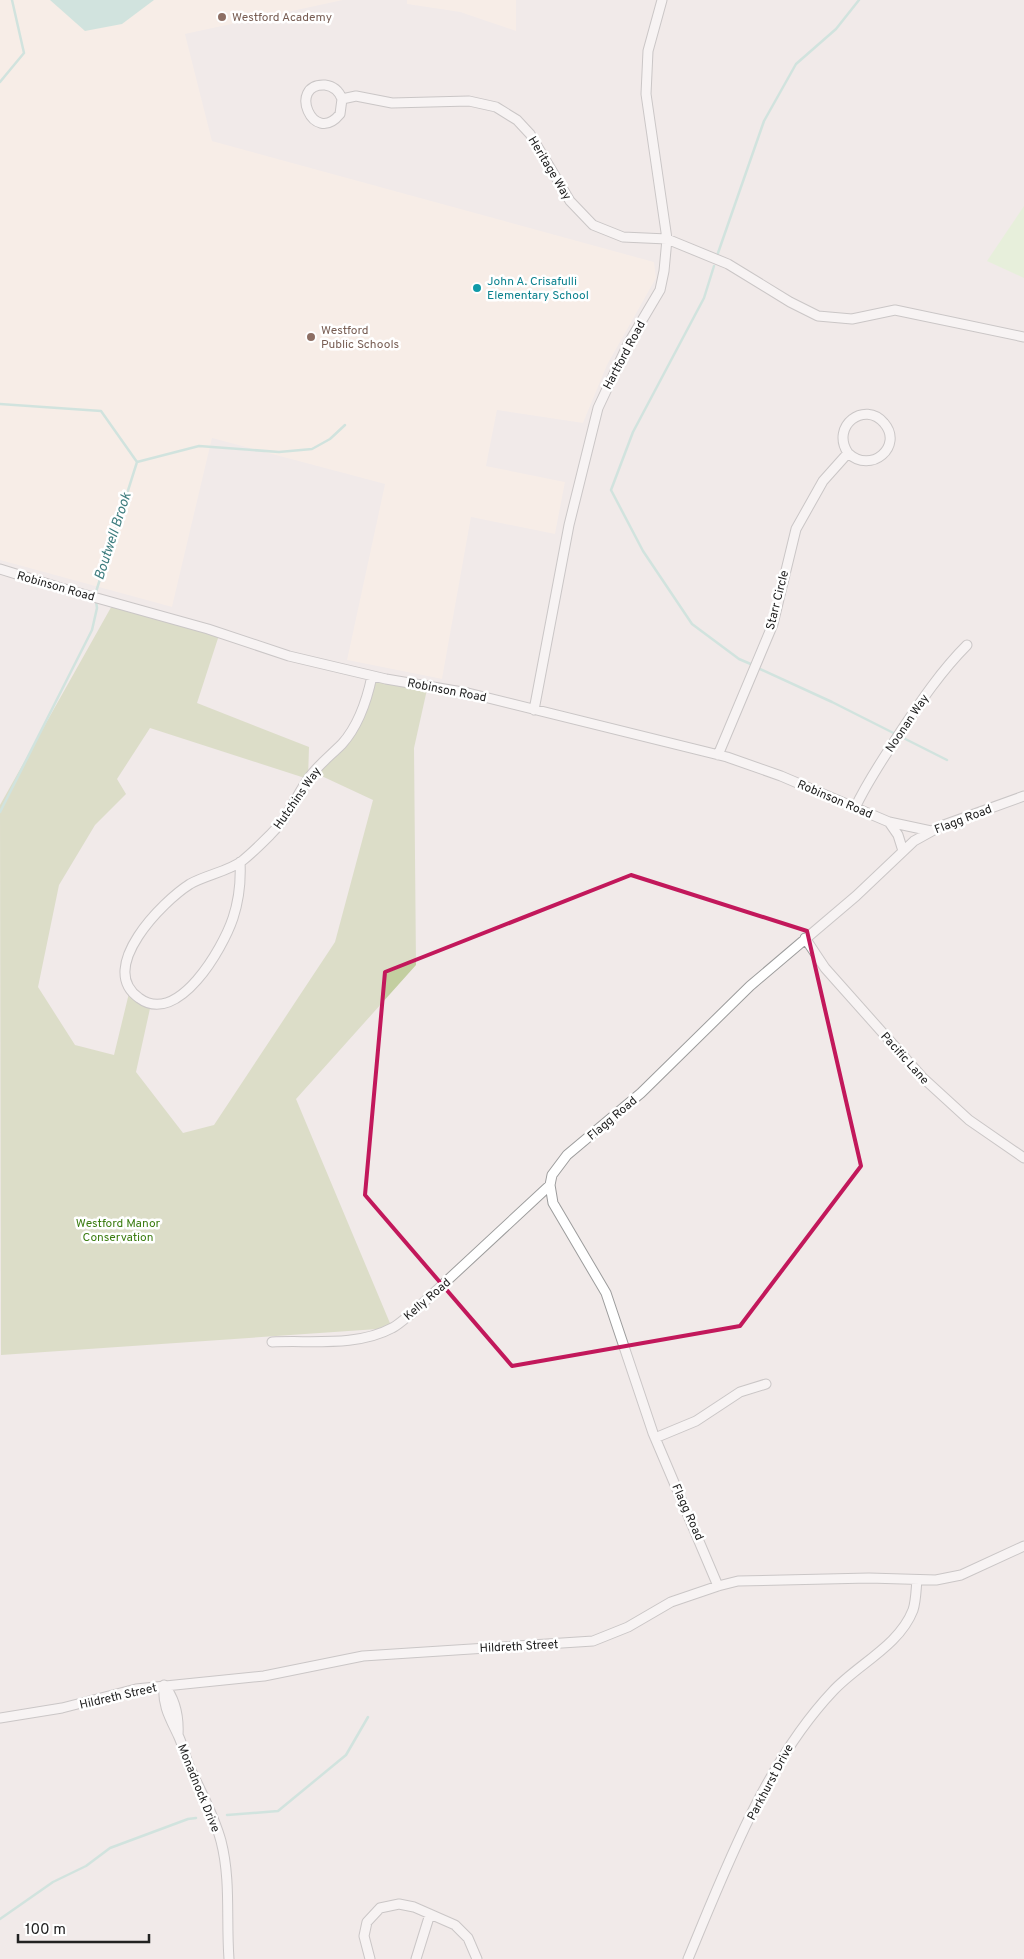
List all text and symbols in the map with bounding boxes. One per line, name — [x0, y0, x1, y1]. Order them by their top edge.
place label: Westford Academy — [232, 10, 332, 26]
marker: Westford Academy — [216, 11, 228, 23]
street label: Heritage Way — [524, 134, 574, 203]
place label: John A. Crisafulli Elementary School — [487, 274, 589, 304]
marker: John A. Crisafulli Elementary School — [471, 282, 483, 294]
street label: Hartford Road — [600, 318, 650, 393]
place label: Westford Public Schools — [321, 323, 399, 353]
marker: Westford Public Schools — [305, 331, 317, 343]
water label: Boutwell Brook — [91, 490, 136, 582]
street label: Robinson Road — [15, 568, 97, 606]
street label: Starr Circle — [763, 569, 793, 632]
street label: Robinson Road — [406, 675, 488, 707]
street label: Noonan Way — [882, 691, 933, 756]
street label: Hutchins Way — [270, 764, 325, 833]
street label: Robinson Road — [794, 777, 875, 823]
street label: Flagg Road — [932, 802, 994, 838]
street label: Pacific Lane — [876, 1029, 932, 1088]
street label: Flagg Road — [584, 1093, 641, 1144]
park label: Westford Manor Conservation — [76, 1216, 161, 1246]
street label: Kelly Road — [401, 1275, 455, 1325]
street label: Flagg Road — [667, 1482, 707, 1543]
street label: Hildreth Street — [479, 1637, 559, 1657]
street label: Hildreth Street — [78, 1680, 158, 1714]
street label: Monadnock Drive — [173, 1742, 223, 1835]
street label: Parkhurst Drive — [744, 1742, 798, 1823]
scale bar — [18, 1912, 149, 1944]
text: 100 m — [25, 1921, 66, 1940]

